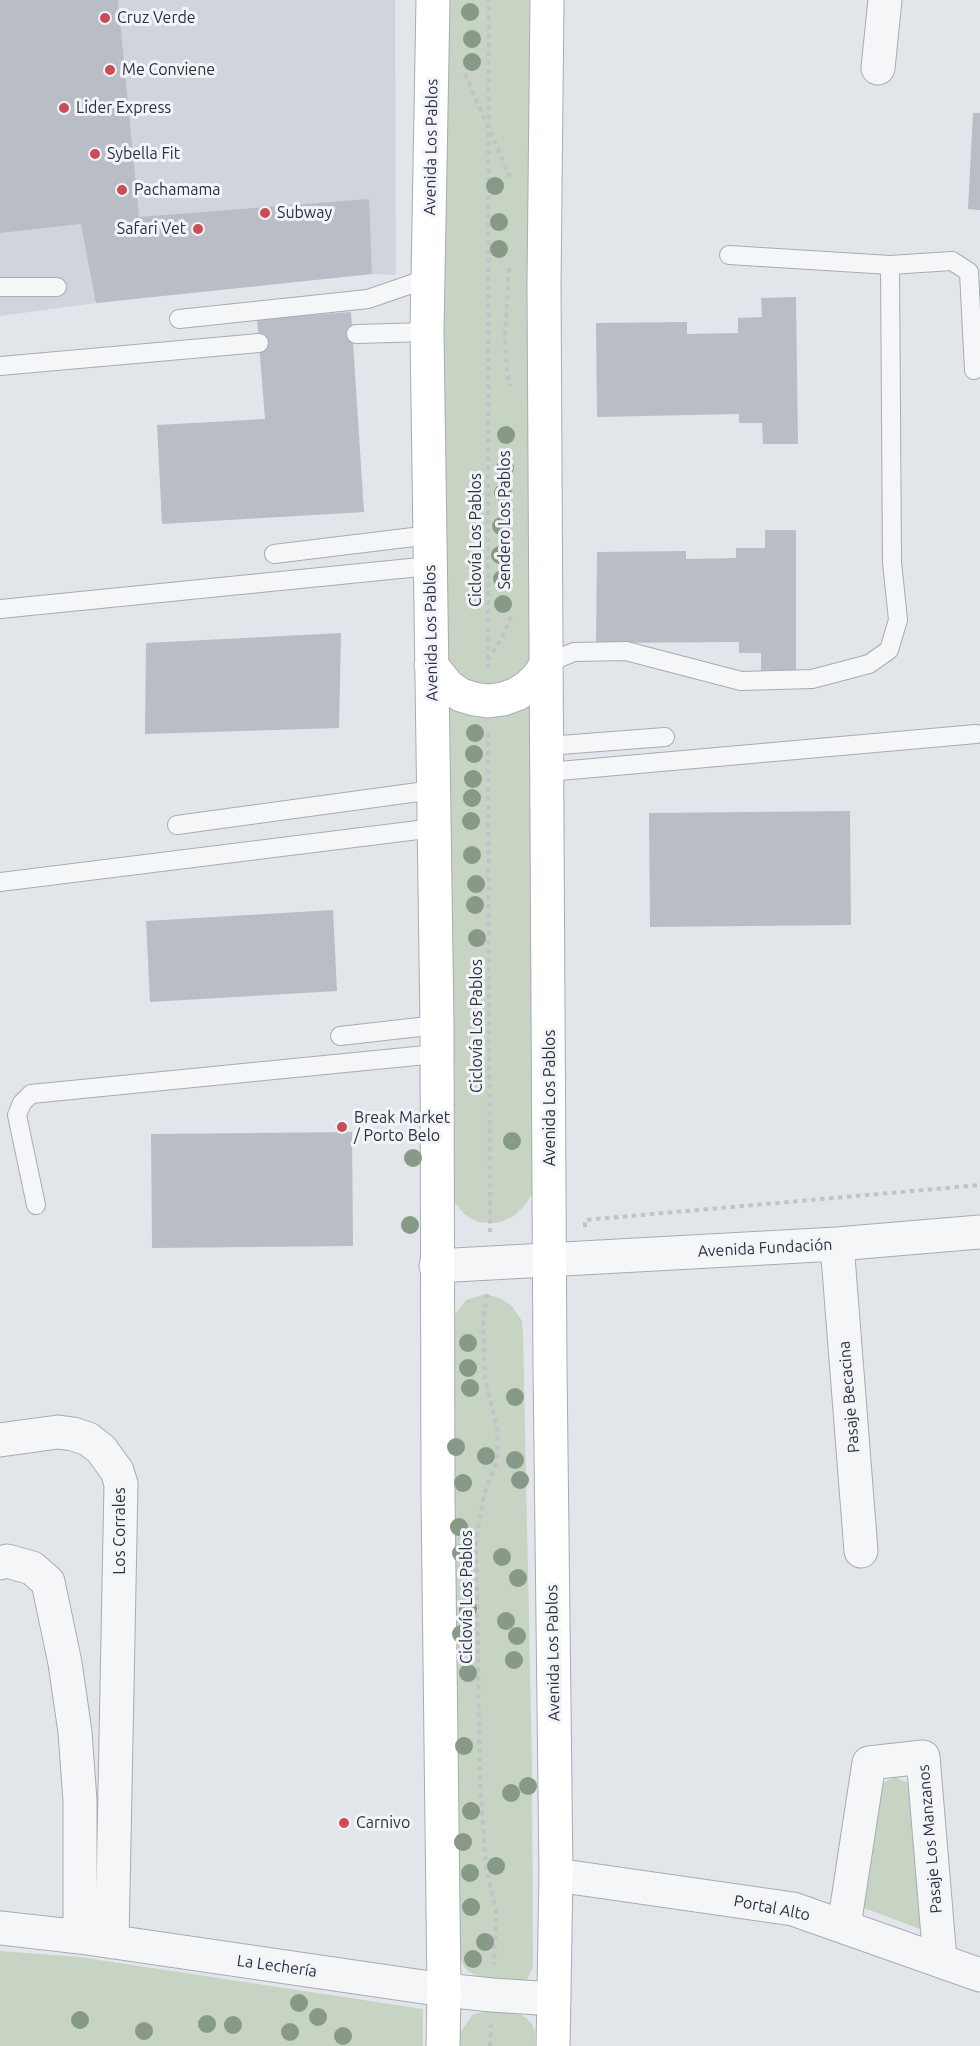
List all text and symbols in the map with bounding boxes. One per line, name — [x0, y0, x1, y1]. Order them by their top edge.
place label: Cruz Verde — [117, 8, 196, 28]
marker: Cruz Verde — [98, 11, 112, 25]
place label: Me Conviene — [122, 60, 215, 80]
marker: Me Conviene — [103, 63, 117, 77]
street label: Avenida Los Pablos — [420, 78, 442, 216]
place label: Lider Express — [76, 98, 171, 118]
marker: Lider Express — [57, 101, 71, 115]
place label: Sybella Fit — [107, 144, 180, 164]
marker: Sybella Fit — [88, 147, 102, 161]
place label: Pachamama — [134, 180, 221, 200]
marker: Pachamama — [115, 183, 129, 197]
place label: Subway — [277, 203, 332, 223]
marker: Subway — [258, 206, 272, 220]
place label: Safari Vet — [117, 219, 186, 239]
marker: Safari Vet — [191, 222, 205, 236]
street label: Sendero Los Pablos — [495, 450, 515, 590]
street label: Ciclovía Los Pablos — [466, 473, 486, 607]
street label: Avenida Los Pablos — [420, 564, 442, 702]
street label: Ciclovía Los Pablos — [467, 959, 487, 1093]
street label: Avenida Los Pablos — [540, 1030, 560, 1166]
place label: Break Market / Porto Belo — [354, 1108, 450, 1146]
marker: Break Market / Porto Belo — [335, 1120, 349, 1134]
street label: Avenida Fundación — [697, 1235, 833, 1261]
street label: Pasaje Becacina — [835, 1340, 863, 1454]
street label: Los Corrales — [110, 1487, 130, 1575]
street label: Ciclovía Los Pablos — [457, 1530, 477, 1664]
street label: Avenida Los Pablos — [542, 1584, 564, 1722]
street label: Pasaje Los Manzanos — [914, 1764, 946, 1914]
place label: Carnivo — [356, 1813, 410, 1833]
marker: Carnivo — [337, 1816, 351, 1830]
street label: Portal Alto — [732, 1891, 812, 1925]
street label: La Lechería — [236, 1951, 318, 1981]

